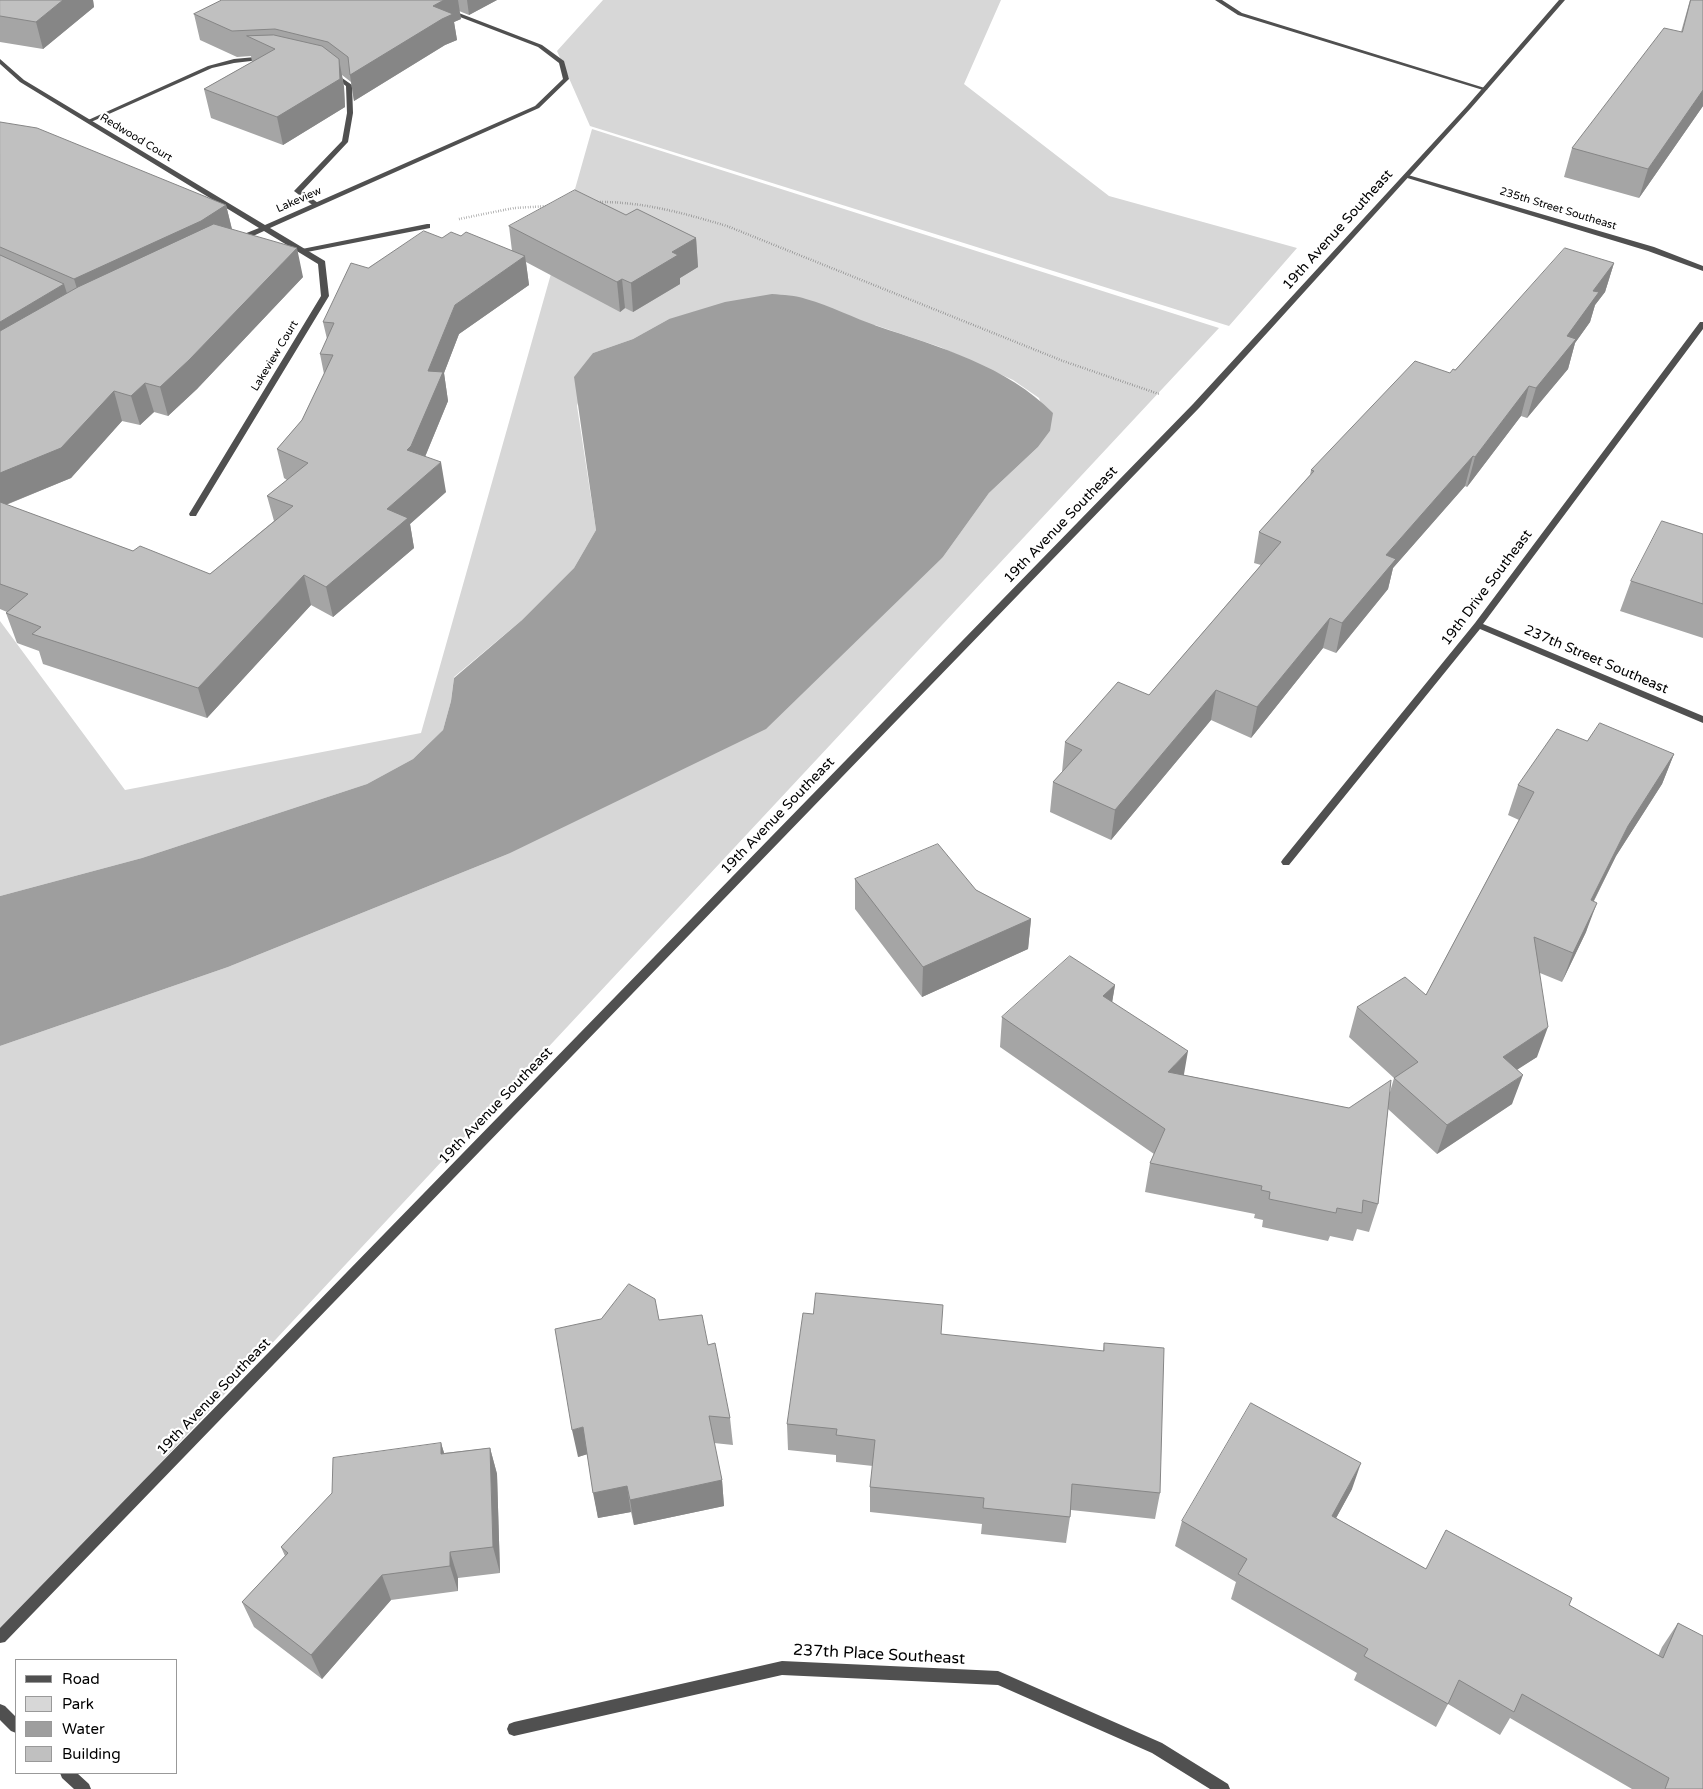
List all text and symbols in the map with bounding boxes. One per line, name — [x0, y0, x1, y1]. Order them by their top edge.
street label: Redwood Court — [97, 111, 175, 165]
street label: 19th Avenue Southeast — [1280, 166, 1396, 294]
street label: Lakeview — [274, 184, 324, 216]
street label: 235th Street Southeast — [1498, 185, 1618, 233]
street label: Lakeview Court — [249, 318, 301, 394]
street label: 19th Avenue Southeast — [1001, 463, 1121, 587]
street label: 19th Drive Southeast — [1438, 527, 1536, 649]
street label: 237th Street Southeast — [1521, 622, 1671, 698]
street label: 19th Avenue Southeast — [718, 754, 838, 878]
street label: 19th Avenue Southeast — [436, 1044, 556, 1168]
street label: 19th Avenue Southeast — [154, 1335, 274, 1459]
street label: 237th Place Southeast — [792, 1641, 966, 1669]
legend — [15, 1659, 178, 1774]
text: Road — [62, 1670, 100, 1688]
text: Park — [62, 1695, 94, 1713]
text: Water — [62, 1720, 105, 1738]
text: Building — [62, 1745, 121, 1763]

